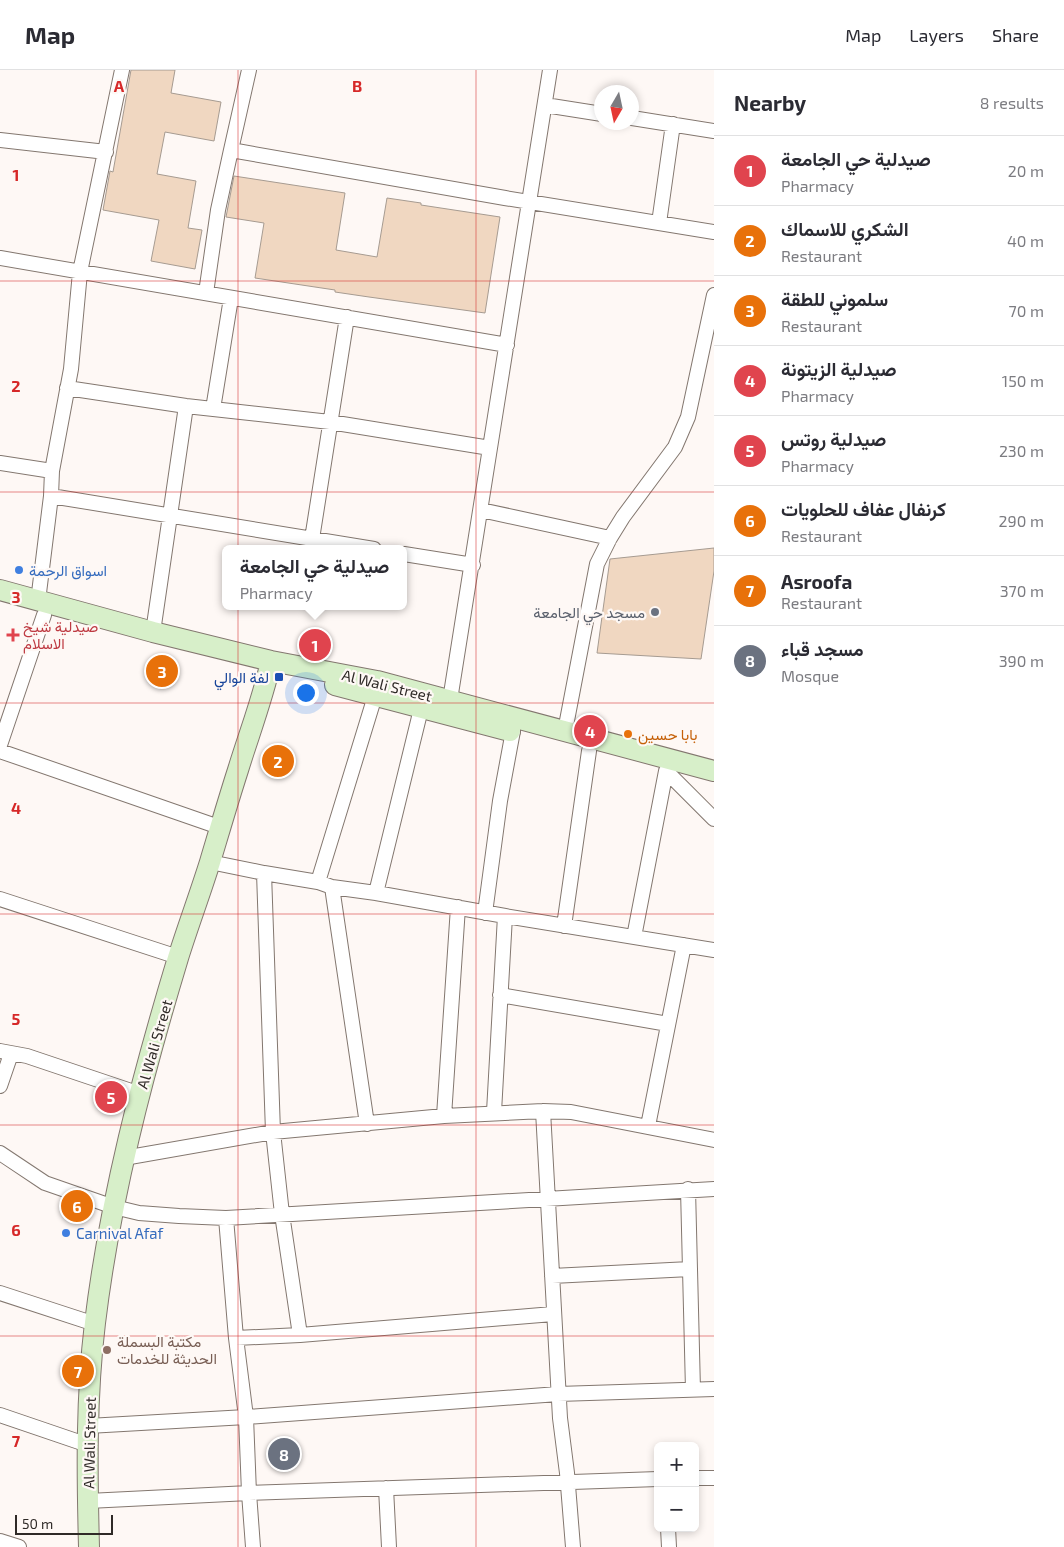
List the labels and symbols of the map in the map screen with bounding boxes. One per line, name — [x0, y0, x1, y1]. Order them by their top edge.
text: A — [114, 76, 125, 95]
text: B — [352, 76, 362, 95]
north arrow — [594, 85, 639, 130]
text: 1 — [13, 165, 19, 184]
text: 2 — [11, 376, 21, 395]
place label: اسواق الرحمة — [29, 561, 107, 580]
marker: اسواق الرحمة — [13, 564, 25, 576]
text: 3 — [11, 587, 21, 606]
place label: مسجد حي الجامعة — [533, 603, 645, 626]
marker: مسجد حي الجامعة — [649, 606, 661, 618]
place label: صيدلية شيخ الاسلام — [23, 617, 98, 654]
pin: 1 — [299, 626, 331, 664]
marker: صيدلية شيخ الاسلام — [7, 629, 19, 641]
pin: 3 — [146, 652, 178, 690]
street label: Al Wali Street — [340, 665, 434, 705]
place label: لفة الوالي — [214, 668, 269, 691]
marker: لفة الوالي — [273, 671, 285, 683]
your location — [293, 680, 319, 706]
pin: 4 — [574, 712, 606, 750]
place label: بابا حسين — [638, 725, 698, 745]
marker: بابا حسين — [622, 728, 634, 740]
pin: 2 — [262, 742, 294, 780]
text: 4 — [11, 798, 21, 817]
street label: Al Wali Street — [133, 997, 175, 1091]
text: 5 — [12, 1009, 21, 1028]
pin: 5 — [95, 1078, 127, 1116]
pin: 6 — [61, 1187, 93, 1225]
text: 6 — [11, 1220, 21, 1239]
place label: Carnival Afaf — [76, 1224, 164, 1242]
marker: Carnival Afaf — [60, 1227, 72, 1239]
place label: مكتبة البسملة الحديثة للخدمات — [117, 1332, 217, 1368]
marker: مكتبة البسملة الحديثة للخدمات — [101, 1344, 113, 1356]
pin: 7 — [62, 1352, 94, 1390]
street label: Al Wali Street — [79, 1397, 99, 1489]
text: 7 — [12, 1431, 21, 1450]
pin: 8 — [268, 1435, 300, 1473]
scale bar — [15, 1512, 112, 1535]

